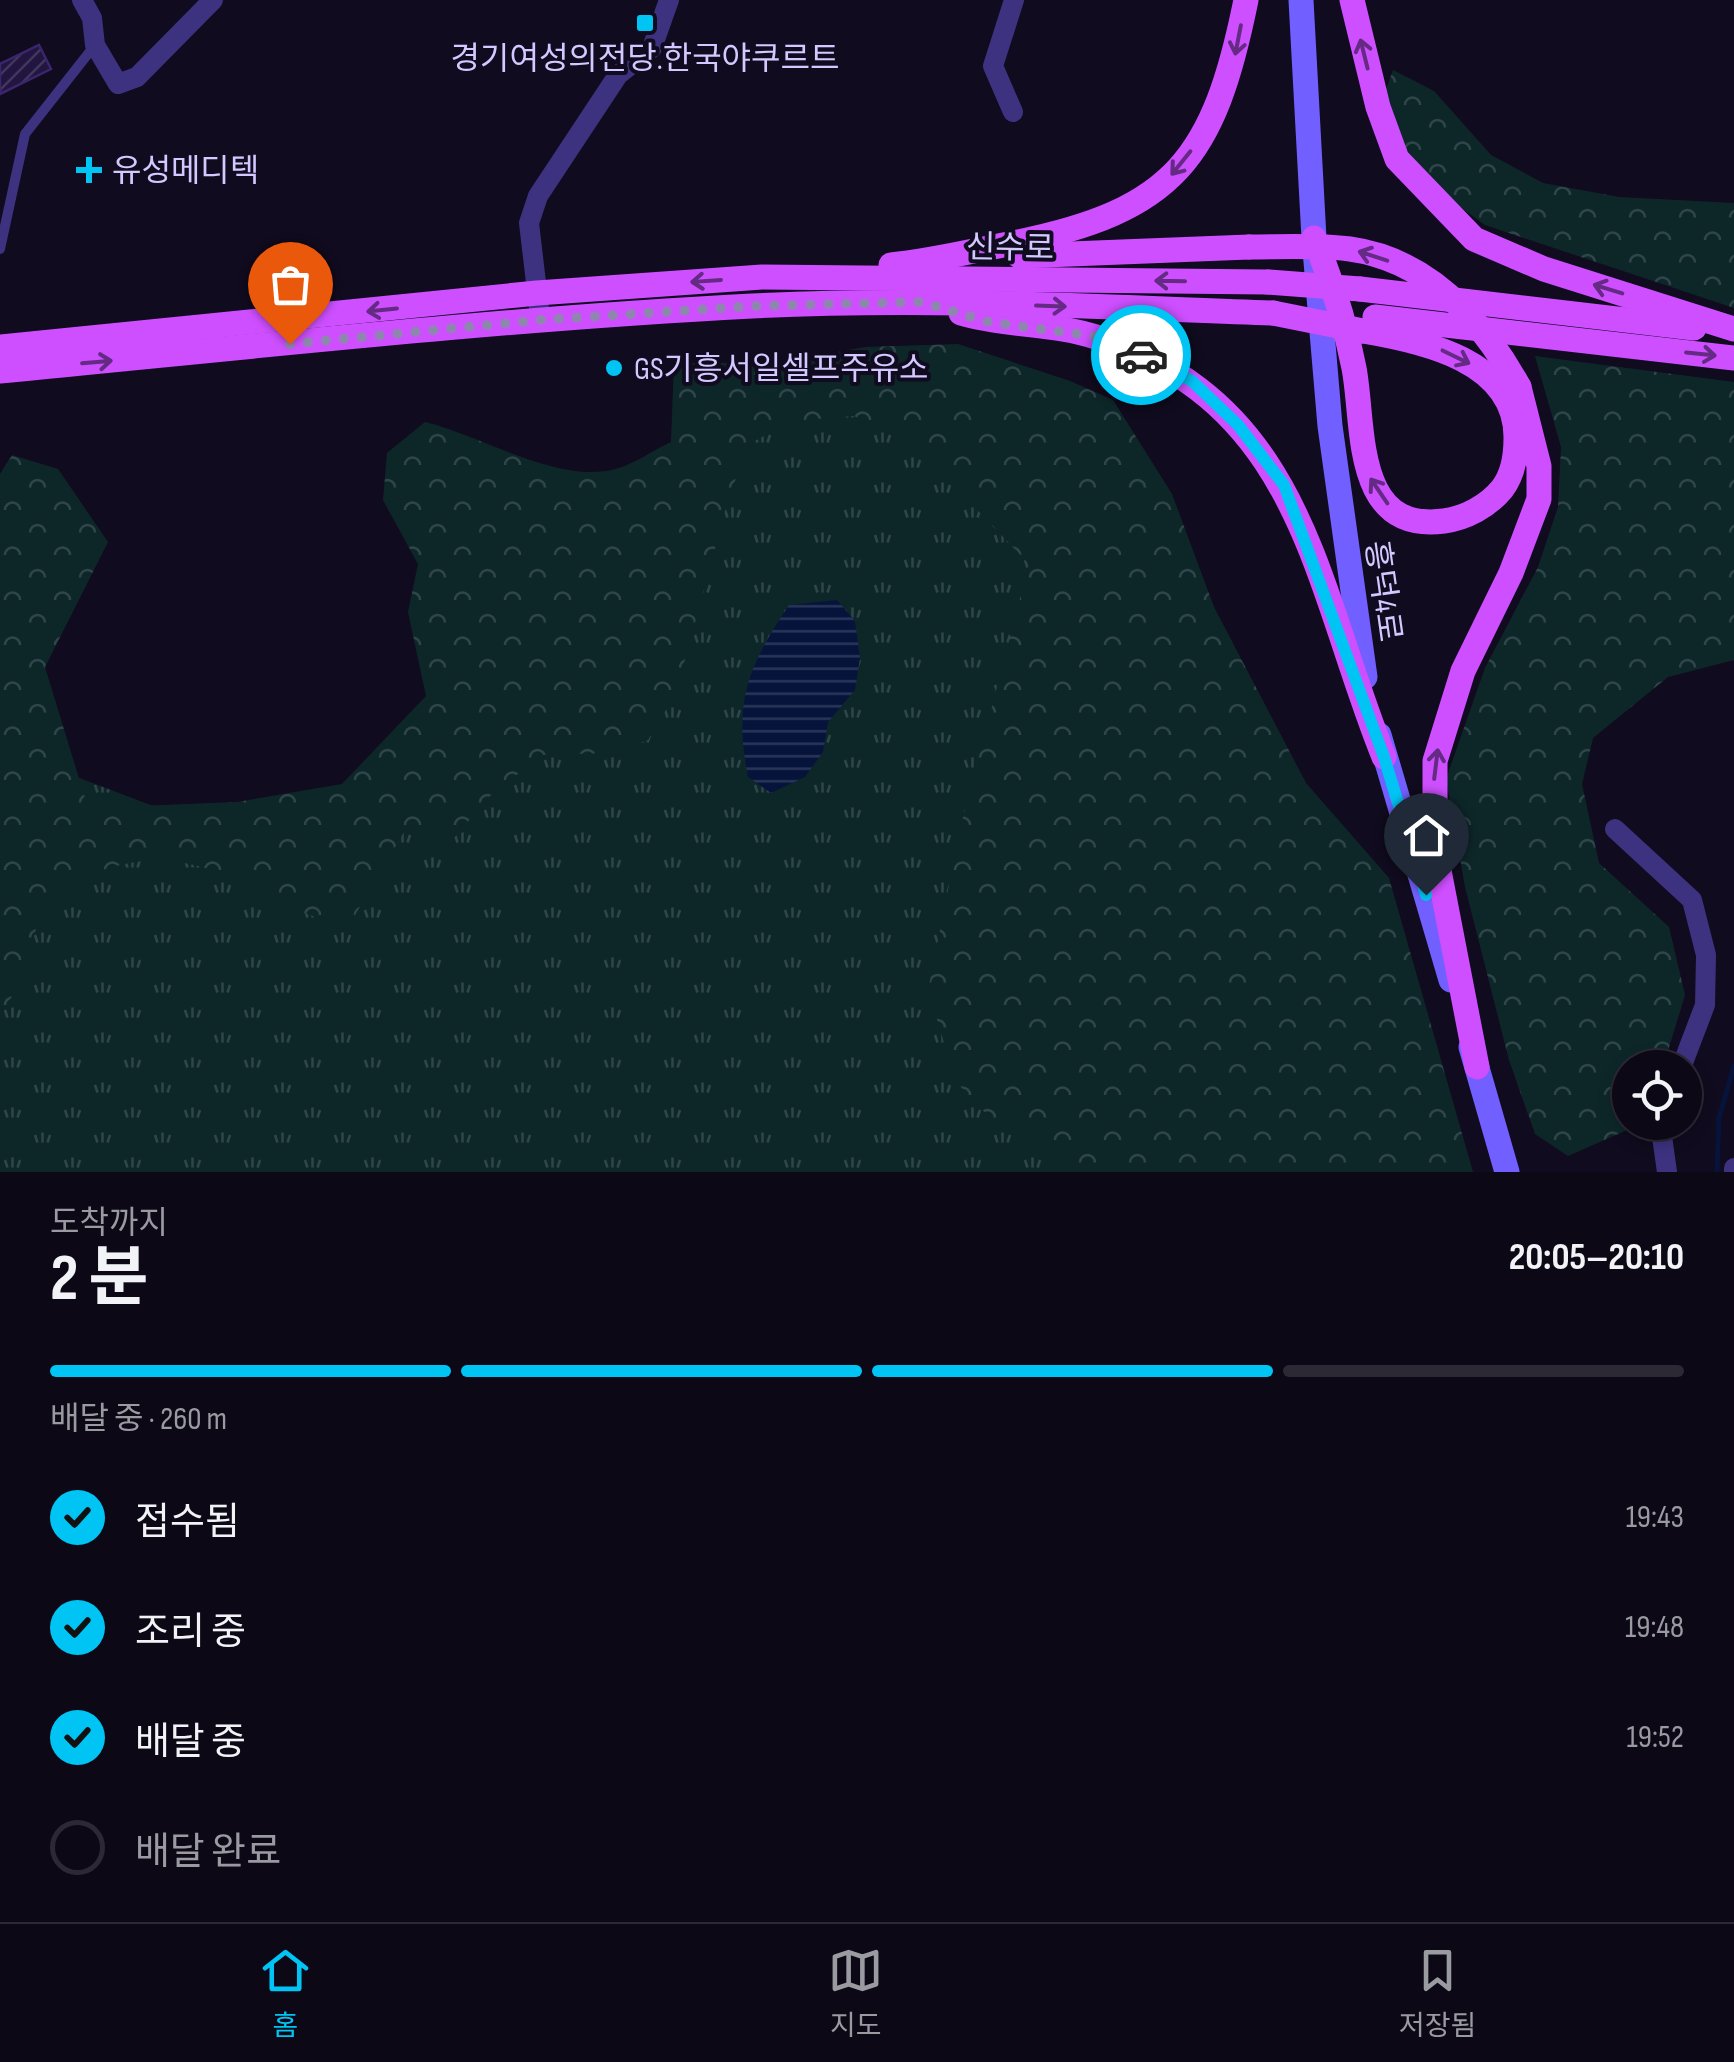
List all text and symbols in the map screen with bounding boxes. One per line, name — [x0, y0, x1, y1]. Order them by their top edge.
marker: 경기여성의전당.한국야쿠르트 — [634, 12, 656, 34]
one-way arrow — [1227, 23, 1246, 55]
one-way arrow — [1354, 39, 1373, 70]
place label: 경기여성의전당.한국야쿠르트 — [451, 40, 839, 79]
one-way arrow — [1171, 150, 1193, 176]
place label: 유성메디텍 — [112, 152, 259, 191]
marker: 유성메디텍 — [76, 157, 102, 183]
street label: 신수로 — [965, 228, 1054, 269]
pin — [248, 242, 333, 345]
one-way arrow — [1358, 246, 1390, 264]
icon: bag — [263, 257, 318, 312]
one-way arrow — [690, 271, 722, 290]
one-way arrow — [1155, 271, 1187, 290]
one-way arrow — [1593, 279, 1624, 297]
one-way arrow — [1035, 297, 1067, 316]
one-way arrow — [366, 301, 399, 320]
courier — [1091, 305, 1191, 405]
icon: car — [1114, 328, 1169, 383]
one-way arrow — [1684, 345, 1716, 364]
one-way arrow — [1441, 348, 1471, 367]
place label: GS기흥서일셀프주유소 — [634, 350, 929, 389]
one-way arrow — [80, 352, 113, 371]
marker: GS기흥서일셀프주유소 — [603, 357, 625, 379]
one-way arrow — [1369, 478, 1390, 505]
street label: 흥덕4로 — [1356, 538, 1409, 644]
one-way arrow — [1427, 748, 1446, 780]
pin — [1384, 793, 1469, 896]
icon: home — [1399, 808, 1454, 863]
map controls — [1612, 1050, 1702, 1140]
button: locate — [1612, 1050, 1702, 1140]
text: 도착까지 — [50, 1204, 168, 1243]
text: 20:05–20:10 — [1509, 1235, 1684, 1280]
text: 2 분 — [50, 1241, 148, 1319]
text: 배달 중 · 260 m — [50, 1400, 227, 1439]
icon: check — [50, 1490, 105, 1545]
text: 19:43 — [1626, 1498, 1684, 1537]
text: 접수됨 — [135, 1500, 240, 1545]
icon: check — [50, 1600, 105, 1655]
text: 19:48 — [1625, 1608, 1684, 1647]
text: 조리 중 — [135, 1610, 246, 1655]
icon: check — [50, 1710, 105, 1765]
text: 19:52 — [1627, 1718, 1684, 1757]
text: 배달 중 — [135, 1720, 246, 1765]
text: 배달 완료 — [135, 1830, 281, 1875]
tab: 홈 — [258, 1943, 313, 2043]
tab: 지도 — [828, 1943, 883, 2043]
tab: 저장됨 — [1399, 1943, 1476, 2043]

